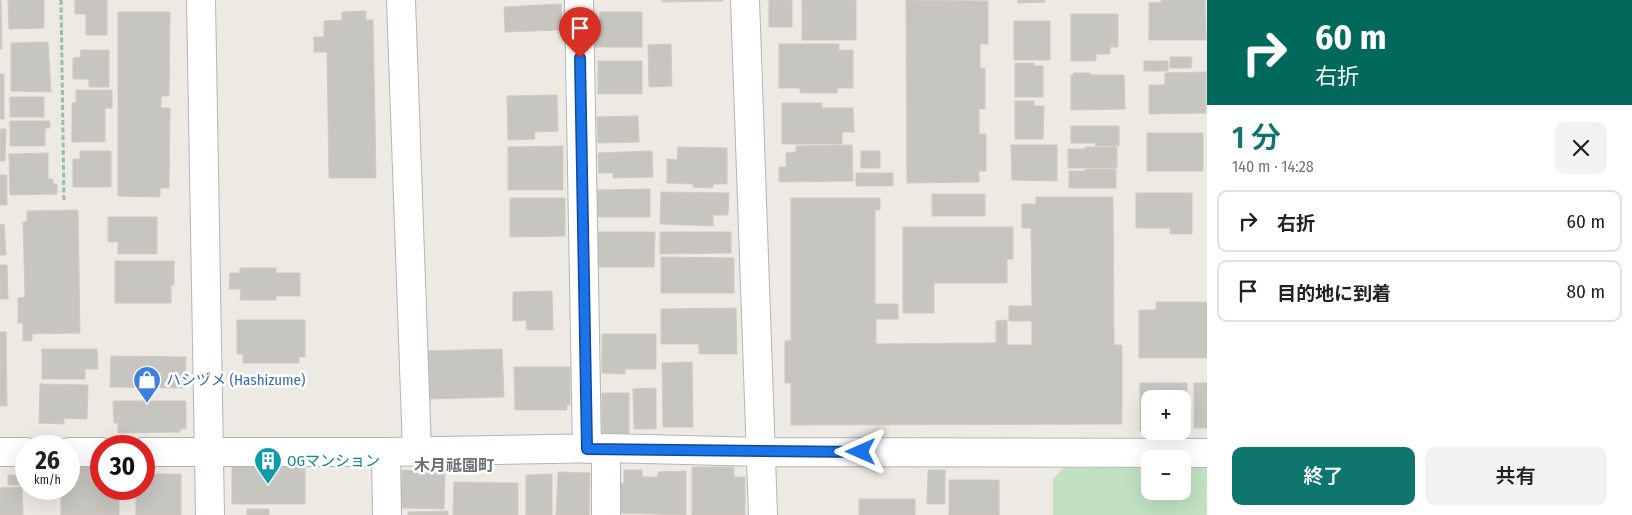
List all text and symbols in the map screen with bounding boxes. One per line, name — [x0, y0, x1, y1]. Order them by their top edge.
pin — [559, 7, 601, 58]
icon: arrive — [566, 14, 594, 42]
text: 60 m — [1315, 16, 1386, 58]
icon: right — [1232, 20, 1297, 85]
text: 右折 — [1315, 63, 1359, 90]
text: 1 分 — [1232, 120, 1281, 156]
button: close — [1555, 122, 1607, 174]
text: 140 m · 14:28 — [1232, 157, 1314, 176]
icon: right — [1234, 207, 1262, 235]
text: 60 m — [1567, 210, 1605, 233]
text: 右折 — [1277, 212, 1315, 235]
icon: arrive — [1234, 277, 1262, 305]
text: 80 m — [1567, 280, 1605, 303]
text: 目的地に到着 — [1277, 282, 1391, 305]
shop icon: ハシヅメ (Hashizume) — [132, 365, 162, 404]
place label: ハシヅメ (Hashizume) — [166, 371, 305, 389]
map controls — [1141, 390, 1191, 500]
button: + — [1141, 390, 1191, 440]
position arrow — [834, 425, 886, 477]
speed limit sign: 30 — [90, 435, 155, 500]
text: 26 — [35, 446, 60, 476]
building icon: OGマンション — [253, 446, 283, 485]
button: 終了 — [1232, 447, 1415, 505]
button: 共有 — [1425, 447, 1607, 505]
button: − — [1141, 450, 1191, 500]
place label: OGマンション — [287, 452, 380, 470]
district label: 木月祗園町 — [414, 456, 494, 475]
text: km/h — [34, 473, 61, 487]

